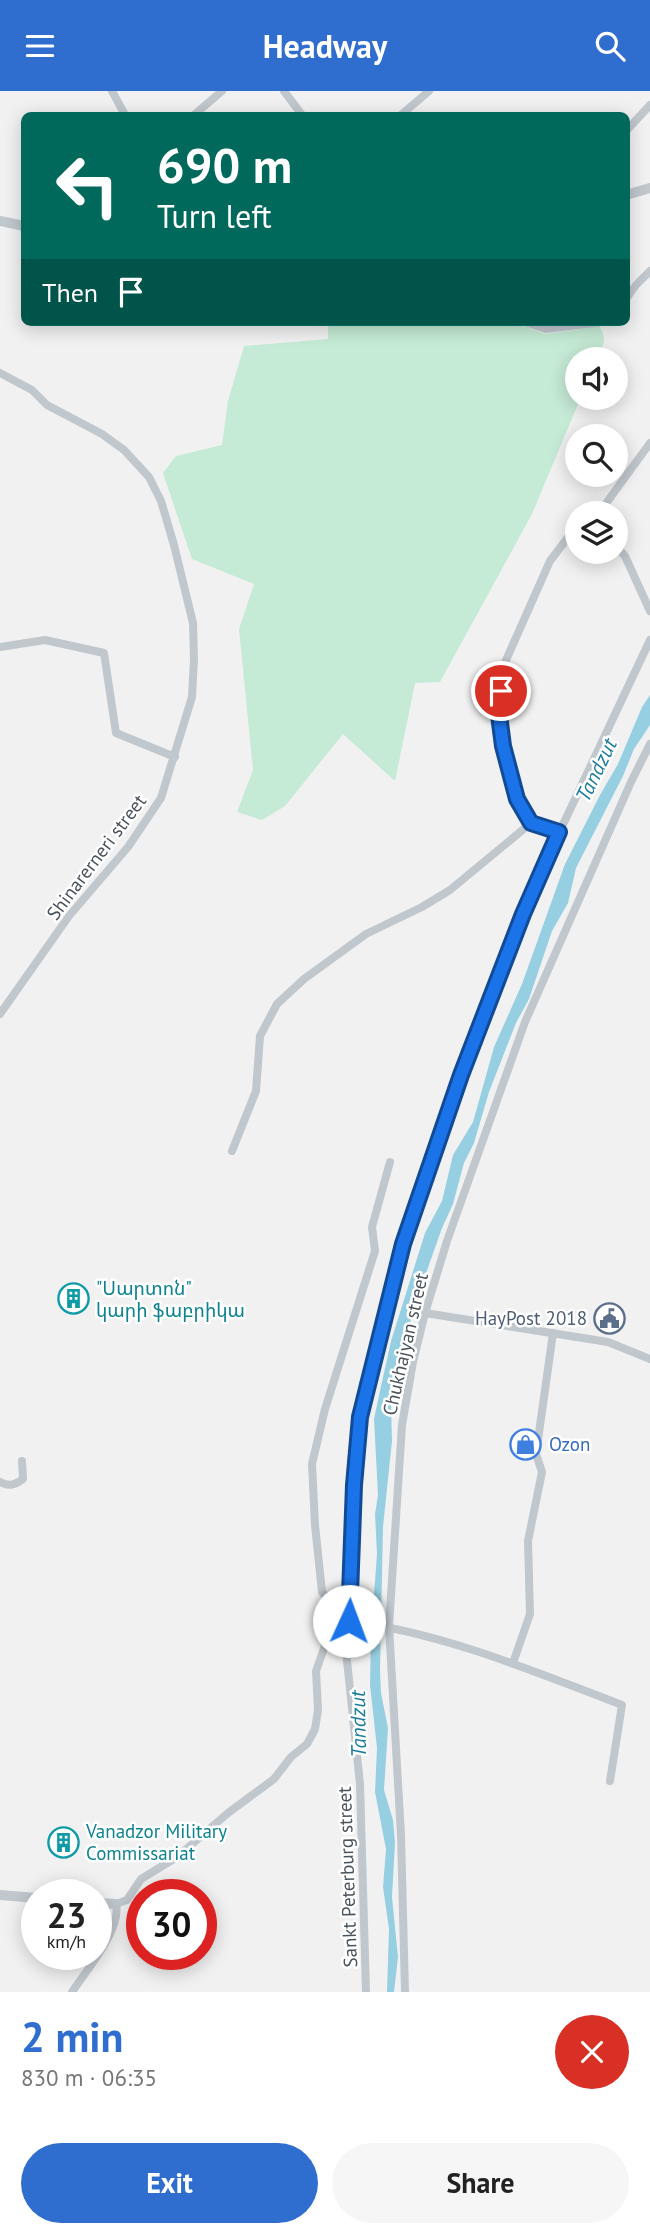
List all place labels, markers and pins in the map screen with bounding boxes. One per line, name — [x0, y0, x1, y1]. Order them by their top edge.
pin — [471, 661, 531, 721]
place label: "Սարտոն" կարի ֆաբրիկա — [96, 1276, 245, 1322]
building icon: "Սարտոն" կարի ֆաբրիկա — [56, 1282, 90, 1316]
public building icon: HayPost 2018 — [593, 1301, 627, 1335]
place label: HayPost 2018 — [475, 1306, 587, 1330]
shop icon: Ozon — [509, 1427, 543, 1461]
place label: Ozon — [549, 1432, 590, 1456]
place label: Vanadzor Military Commissariat — [85, 1819, 227, 1865]
building icon: Vanadzor Military Commissariat — [46, 1825, 80, 1859]

